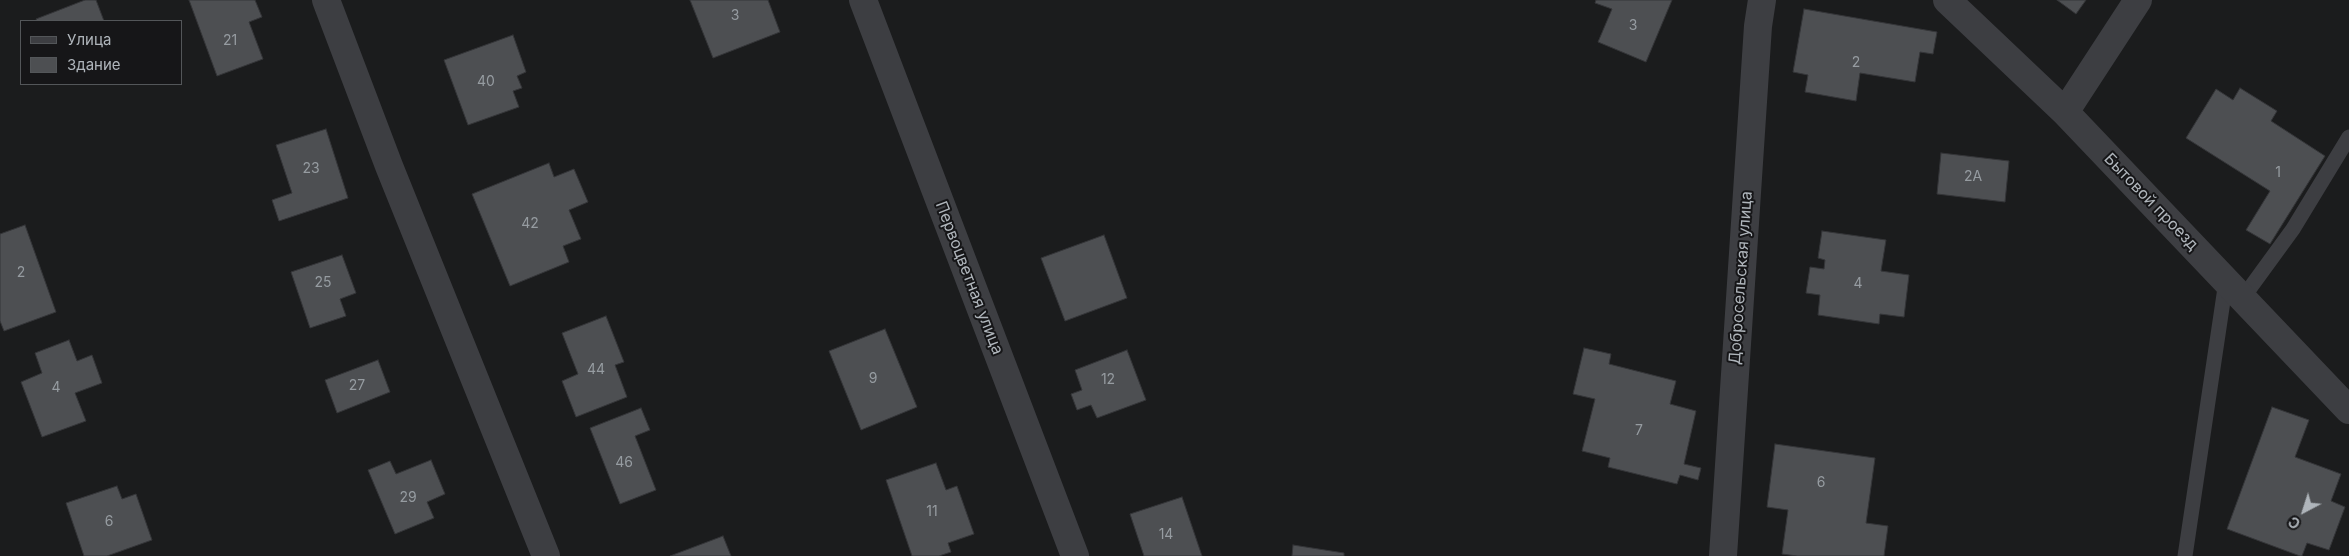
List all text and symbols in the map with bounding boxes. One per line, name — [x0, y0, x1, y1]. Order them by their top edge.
house number: 3 — [731, 8, 739, 24]
house number: 3 — [1629, 18, 1637, 34]
legend — [20, 20, 182, 85]
text: Улица — [67, 30, 111, 49]
house number: 21 — [223, 33, 237, 49]
text: Здание — [67, 55, 121, 74]
house number: 2 — [1852, 55, 1860, 71]
house number: 40 — [477, 74, 495, 90]
street label: Бытовой проезд — [2100, 149, 2202, 255]
house number: 23 — [302, 161, 320, 177]
house number: 1 — [2275, 165, 2281, 181]
house number: 2А — [1964, 169, 1982, 185]
street label: Добросельская улица — [1725, 191, 1757, 365]
street label: Первоцветная улица — [931, 199, 1007, 357]
house number: 42 — [521, 216, 539, 232]
house number: 2 — [17, 265, 25, 281]
house number: 25 — [314, 275, 332, 291]
house number: 4 — [1853, 276, 1863, 292]
house number: 44 — [587, 362, 605, 378]
house number: 9 — [869, 371, 877, 387]
house number: 12 — [1101, 372, 1115, 388]
house number: 27 — [349, 378, 365, 394]
house number: 4 — [51, 380, 61, 396]
house number: 7 — [1635, 423, 1643, 439]
house number: 46 — [615, 455, 633, 471]
house number: 6 — [1817, 475, 1825, 491]
north arrow — [2279, 486, 2329, 536]
house number: 29 — [399, 490, 417, 506]
house number: 11 — [926, 504, 938, 520]
text: С — [2285, 513, 2303, 533]
house number: 6 — [105, 514, 113, 530]
house number: 14 — [1159, 527, 1173, 543]

